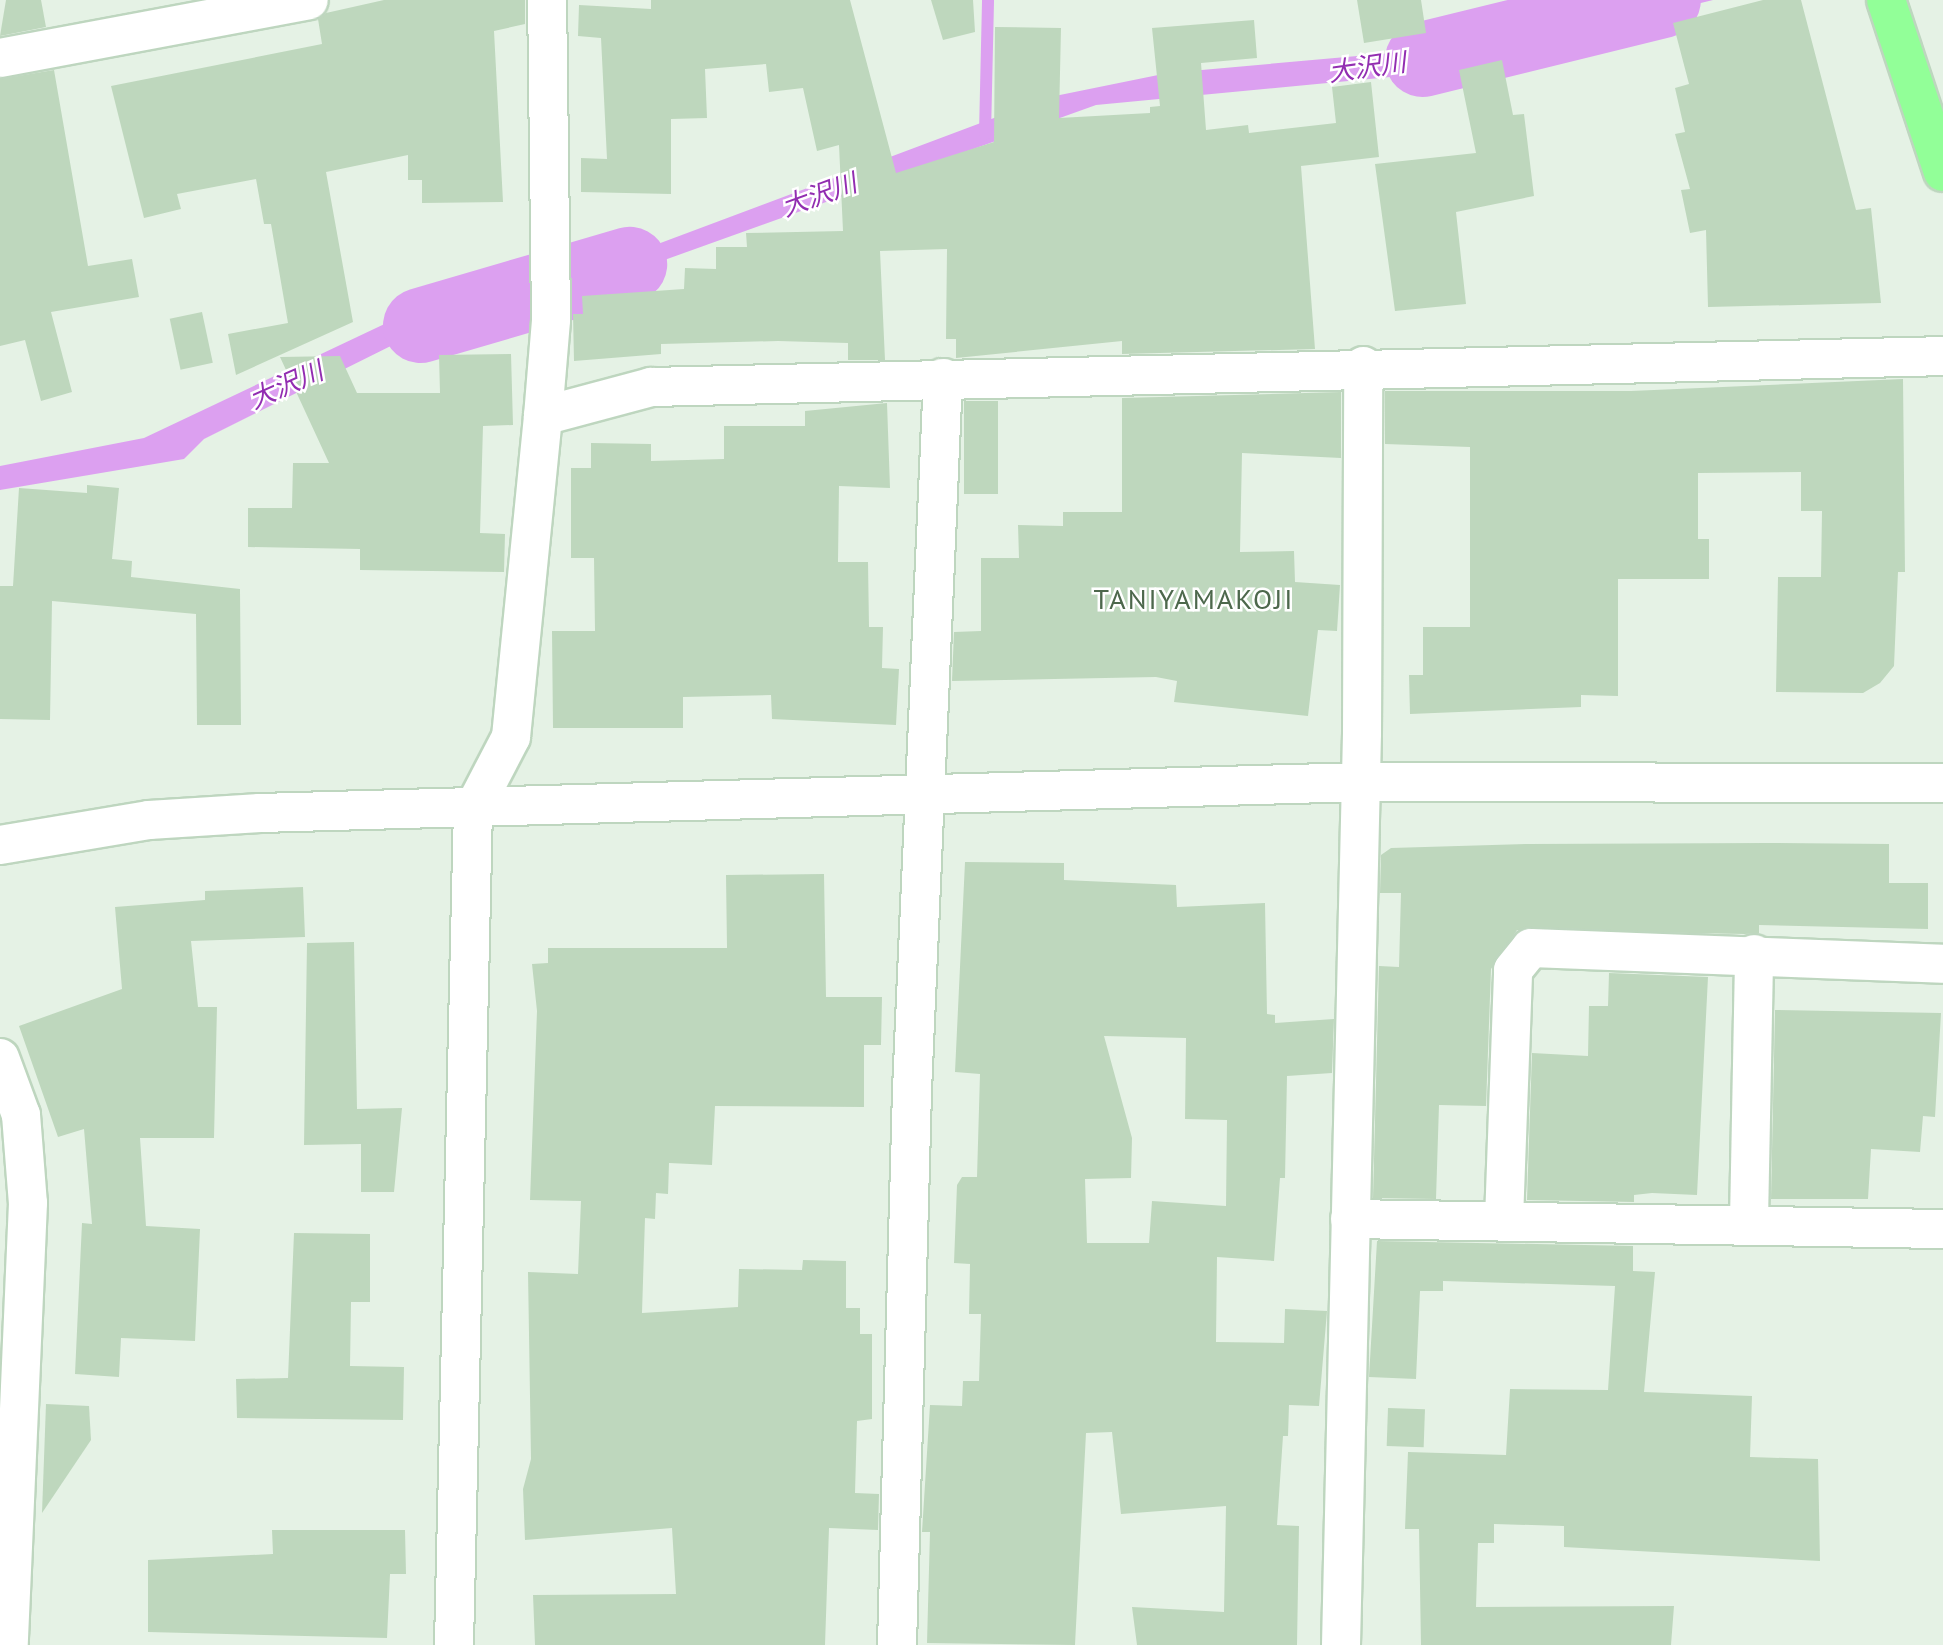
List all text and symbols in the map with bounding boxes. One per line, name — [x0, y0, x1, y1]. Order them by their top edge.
water label: 大沢川 — [1326, 46, 1408, 88]
water label: 大沢川 — [777, 167, 861, 223]
water label: 大沢川 — [244, 355, 328, 415]
district label: TANIYAMAKOJI — [1095, 582, 1293, 616]

